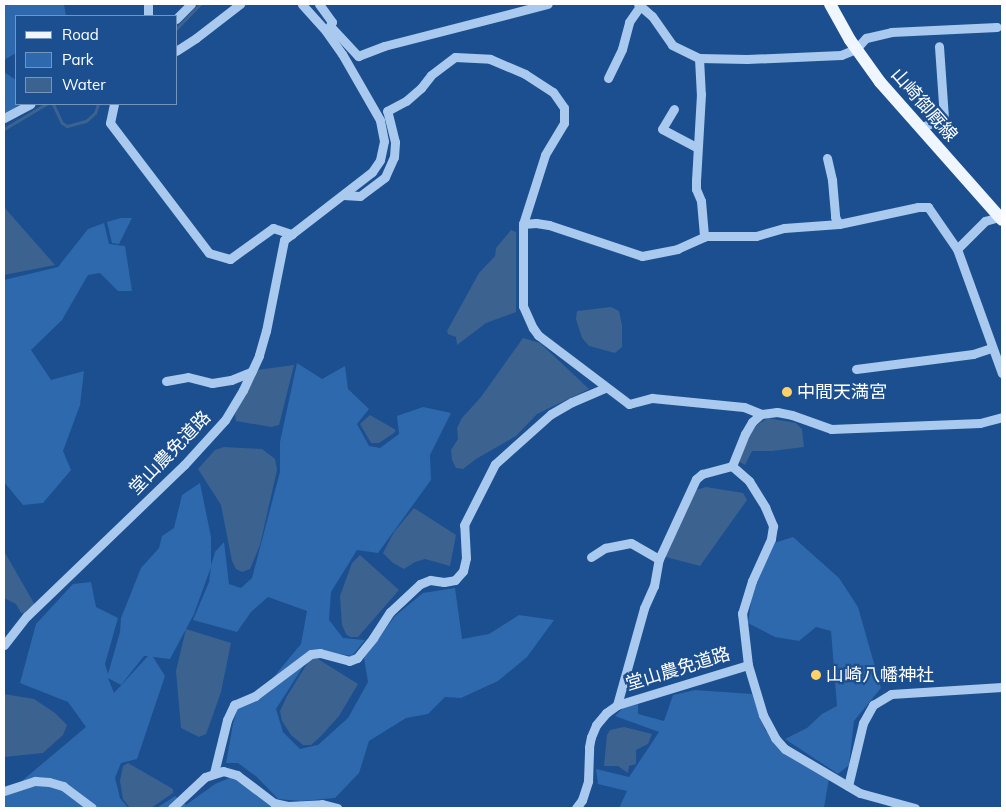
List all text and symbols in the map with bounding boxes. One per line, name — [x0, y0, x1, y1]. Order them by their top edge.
legend — [15, 15, 178, 105]
text: Road — [62, 25, 99, 44]
text: Park — [62, 50, 94, 69]
street label: 山崎御厩線 — [886, 64, 962, 146]
text: Water — [62, 75, 106, 94]
place label: 中間天満宮 — [797, 381, 887, 403]
marker: 中間天満宮 — [781, 386, 793, 398]
street label: 堂山農免道路 — [125, 407, 215, 499]
street label: 堂山農免道路 — [623, 643, 733, 695]
place label: 山崎八幡神社 — [826, 664, 934, 686]
marker: 山崎八幡神社 — [810, 669, 822, 681]

